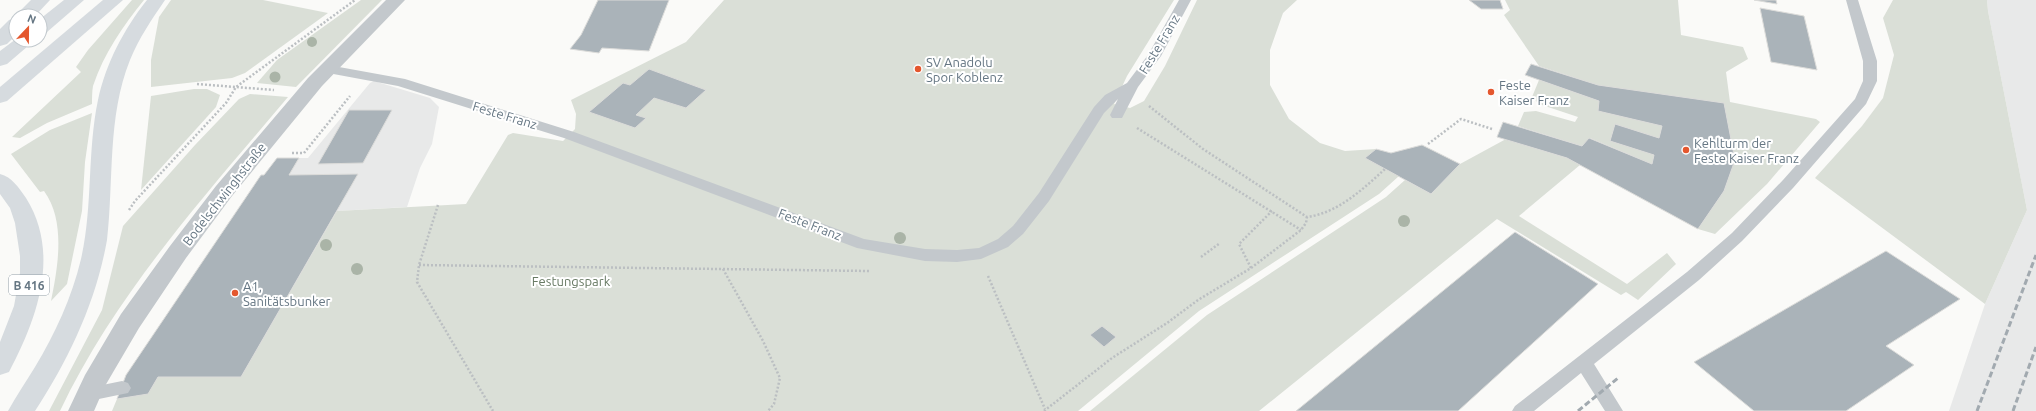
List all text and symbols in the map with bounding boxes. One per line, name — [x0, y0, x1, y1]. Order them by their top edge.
north arrow — [8, 8, 48, 48]
text: N — [26, 12, 38, 26]
street label: Feste Franz — [1136, 12, 1182, 76]
place label: SV Anadolu Spor Koblenz — [926, 55, 1003, 84]
marker: SV Anadolu Spor Koblenz — [913, 64, 923, 74]
place label: Feste Kaiser Franz — [1499, 78, 1569, 107]
marker: Feste Kaiser Franz — [1486, 87, 1496, 97]
street label: Feste Franz — [471, 99, 539, 131]
place label: Kehlturm der Feste Kaiser Franz — [1694, 136, 1799, 165]
street label: Bodelschwinghstraße — [180, 140, 268, 248]
marker: Kehlturm der Feste Kaiser Franz — [1681, 145, 1691, 155]
street label: Feste Franz — [776, 206, 844, 242]
park label: Festungspark — [532, 274, 611, 288]
road number: B 416 — [9, 275, 49, 295]
place label: A1, Sanitätsbunker — [243, 279, 331, 308]
marker: A1, Sanitätsbunker — [230, 288, 240, 298]

